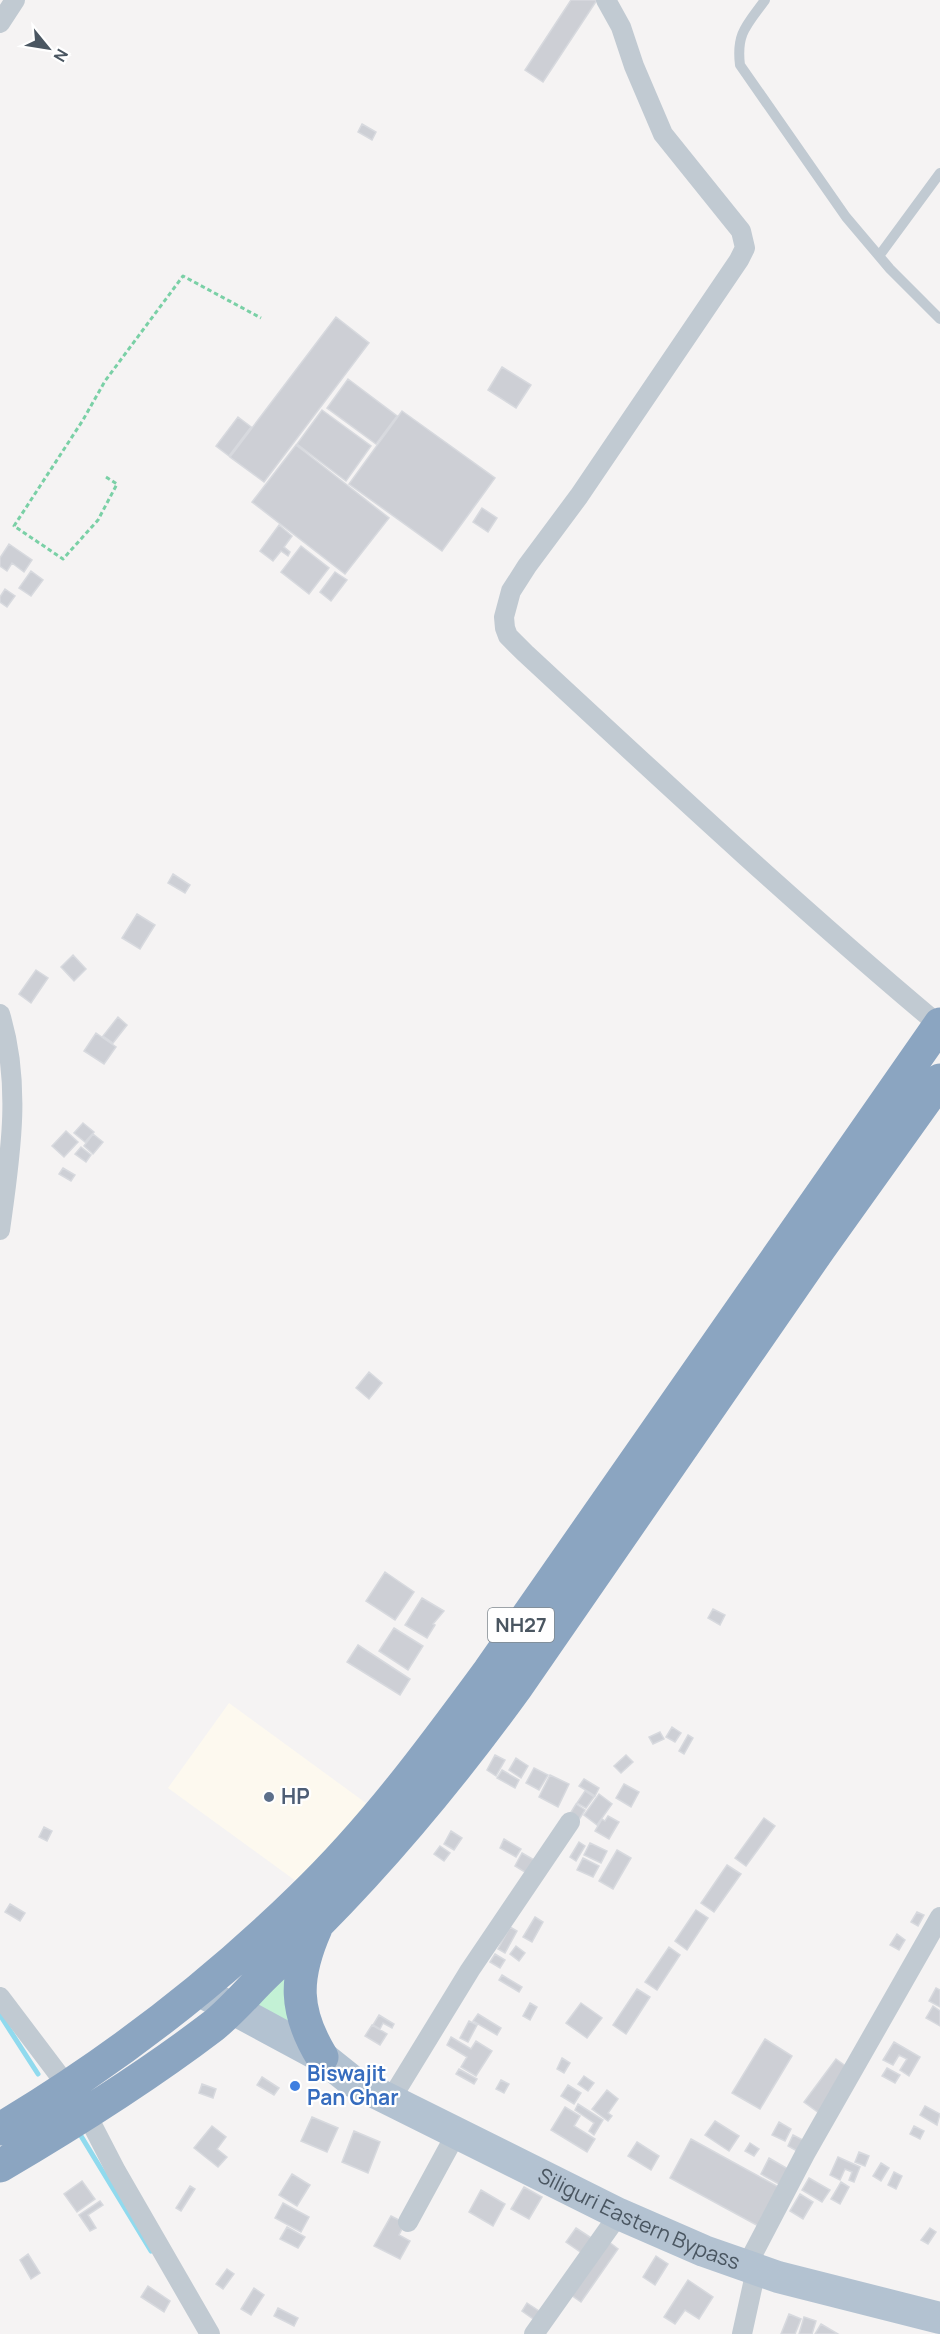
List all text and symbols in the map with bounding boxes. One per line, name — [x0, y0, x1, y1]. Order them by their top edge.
north arrow — [18, 18, 78, 78]
text: N — [49, 45, 73, 66]
road number: NH27 — [488, 1608, 554, 1642]
place label: HP — [281, 1782, 310, 1810]
marker: HP — [262, 1790, 276, 1804]
place label: Biswajit Pan Ghar — [307, 2059, 399, 2111]
marker: Biswajit Pan Ghar — [288, 2079, 302, 2093]
street label: Siliguri Eastern Bypass — [534, 2161, 744, 2276]

